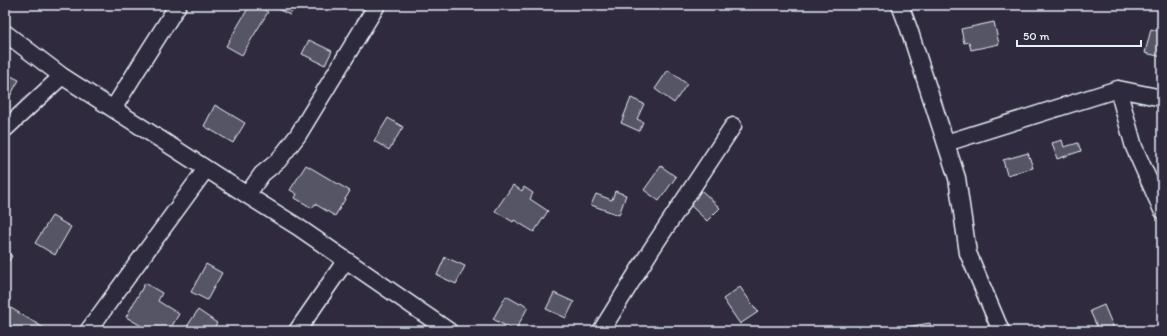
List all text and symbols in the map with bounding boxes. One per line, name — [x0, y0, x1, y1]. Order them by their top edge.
scale bar — [1017, 22, 1141, 48]
text: 50 m — [1023, 29, 1049, 43]

